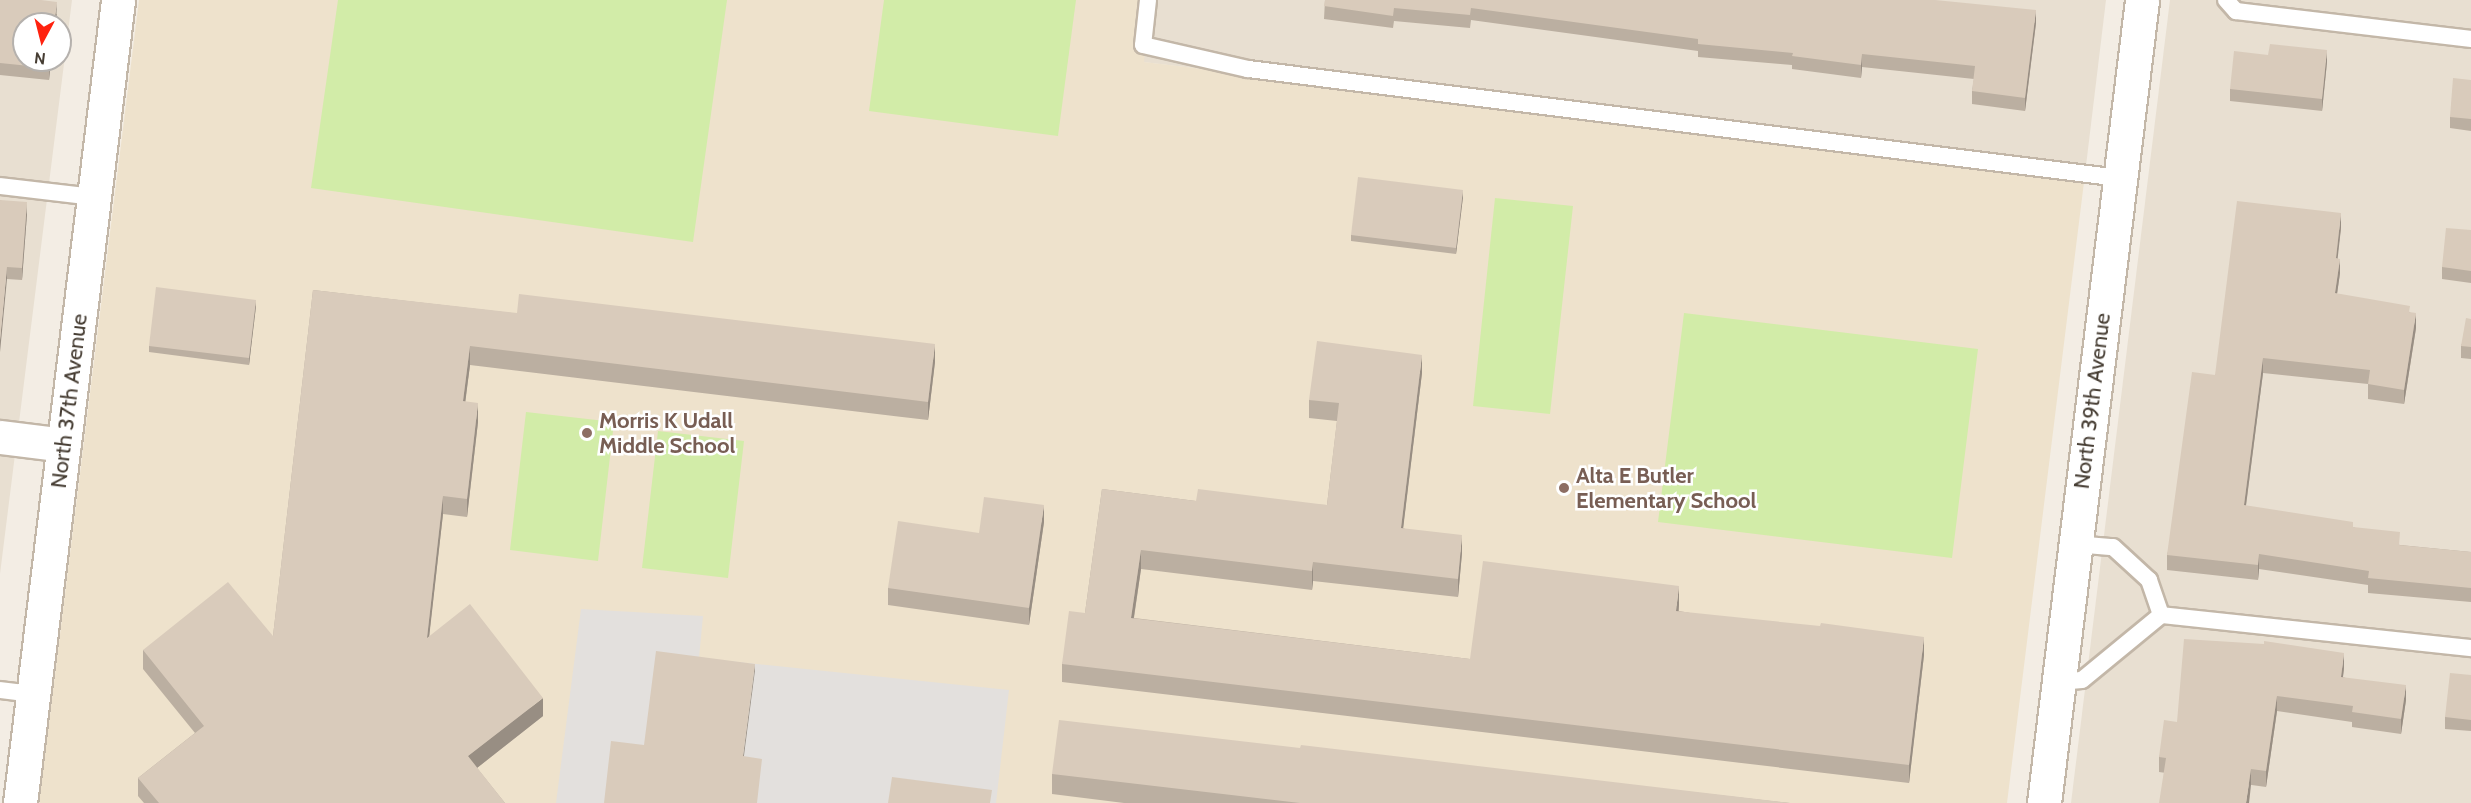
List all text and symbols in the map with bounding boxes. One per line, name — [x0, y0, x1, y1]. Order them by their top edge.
north arrow — [12, 12, 72, 72]
text: N — [33, 48, 47, 68]
street label: North 37th Avenue — [45, 312, 93, 490]
street label: North 39th Avenue — [2068, 312, 2116, 490]
place label: Morris K Udall Middle School — [599, 407, 735, 458]
marker: Morris K Udall Middle School — [580, 426, 594, 440]
place label: Alta E Butler Elementary School — [1576, 462, 1756, 514]
marker: Alta E Butler Elementary School — [1557, 481, 1571, 495]

